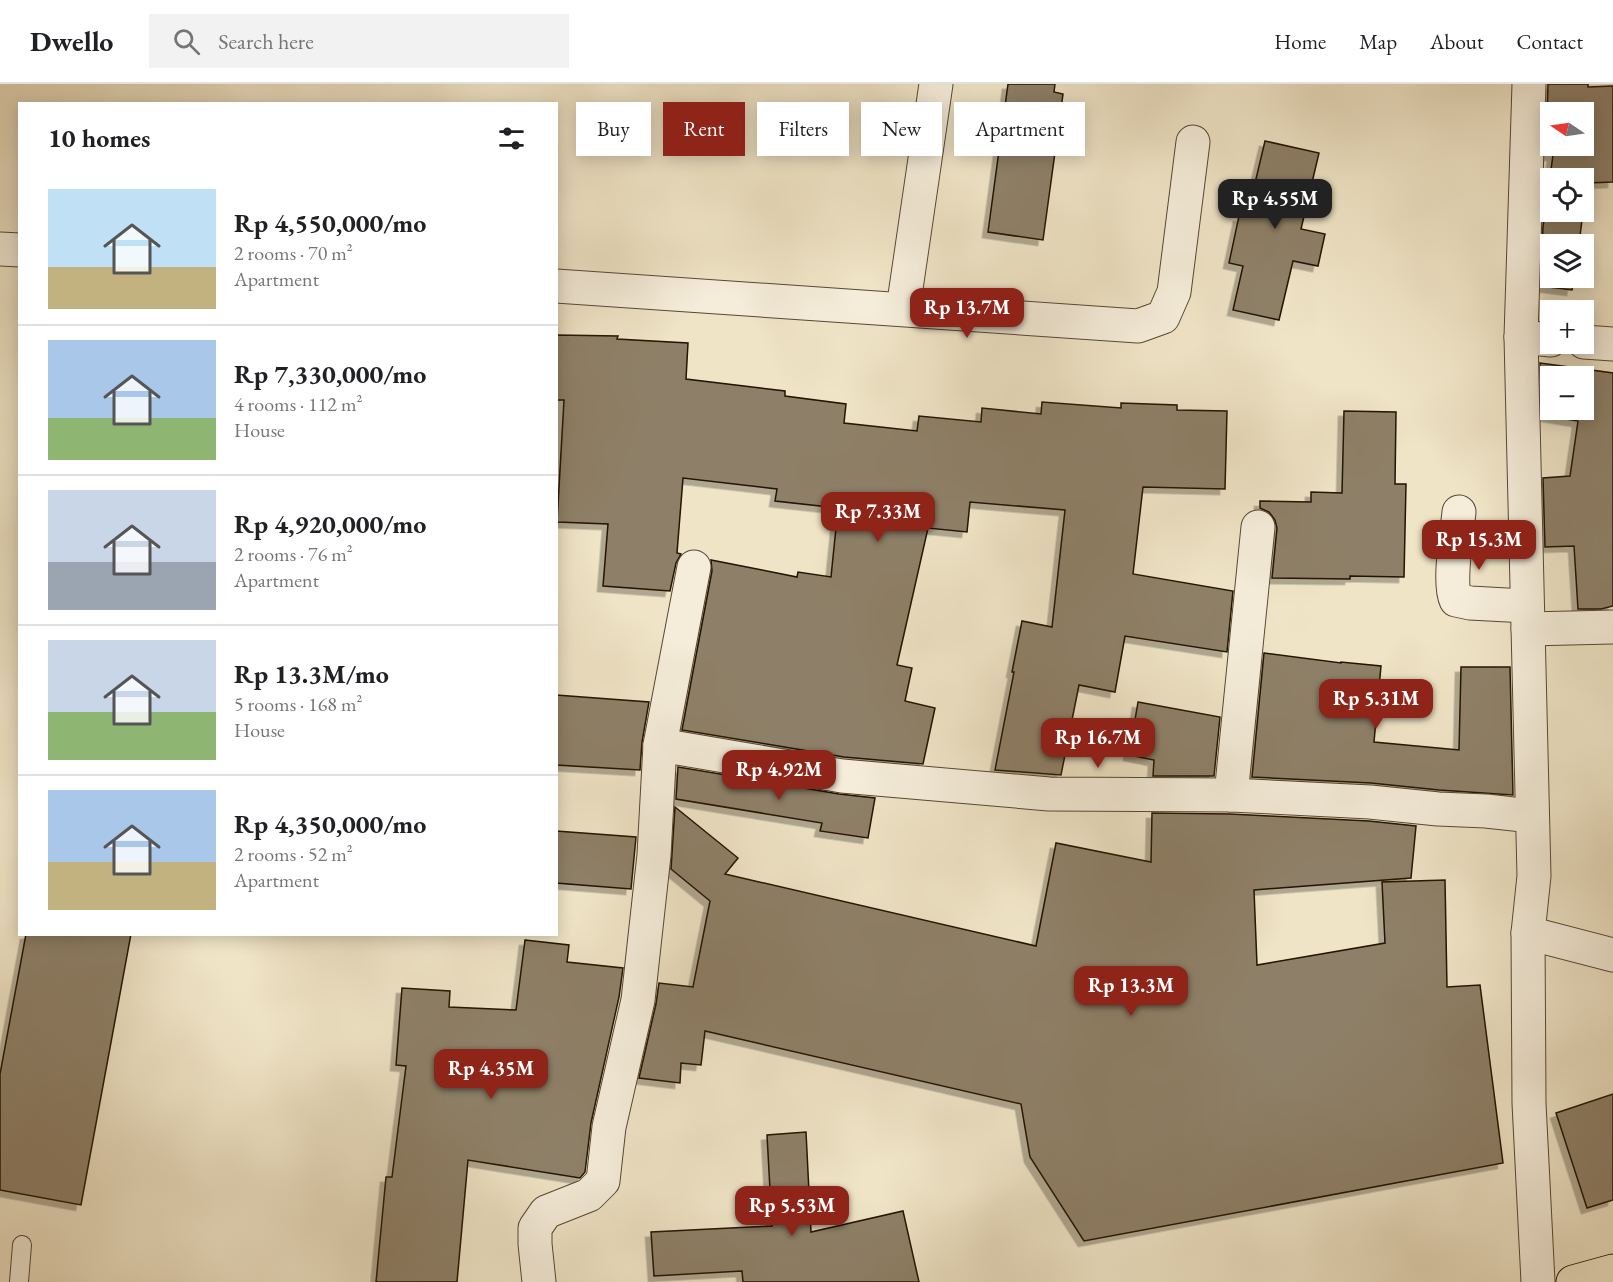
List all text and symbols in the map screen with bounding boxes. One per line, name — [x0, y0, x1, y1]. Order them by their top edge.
search box — [149, 14, 569, 68]
text: Dwello — [30, 23, 113, 59]
icon: search — [170, 25, 203, 58]
text: Search here — [218, 27, 314, 56]
text: Home — [1274, 28, 1326, 55]
text: Map — [1359, 28, 1397, 55]
text: About — [1430, 28, 1483, 55]
text: Contact — [1516, 28, 1583, 55]
chip: Buy — [576, 102, 651, 156]
chip: Rent — [663, 102, 745, 156]
chip: Filters — [757, 102, 849, 156]
chip: New — [861, 102, 942, 156]
chip: Apartment — [954, 102, 1085, 156]
north arrow — [1540, 102, 1594, 156]
map controls — [1540, 102, 1594, 420]
text: 10 homes — [48, 121, 150, 155]
icon: filters — [495, 122, 528, 155]
button: locate — [1540, 168, 1594, 222]
pin: Rp 4.55M — [1213, 179, 1337, 230]
text: Rp 4.55M — [1232, 185, 1318, 211]
text: Rp 4,550,000/mo — [234, 206, 426, 240]
icon: home — [96, 213, 168, 285]
button: layers — [1540, 234, 1594, 288]
text: 2 rooms · 70 m² — [234, 240, 353, 266]
text: Apartment — [234, 266, 319, 292]
pin: Rp 13.7M — [905, 288, 1029, 339]
text: Rp 13.7M — [924, 294, 1010, 320]
button: + — [1540, 300, 1594, 354]
text: Rp 7,330,000/mo — [234, 357, 426, 391]
icon: home — [96, 364, 168, 436]
button: − — [1540, 366, 1594, 420]
text: 4 rooms · 112 m² — [234, 391, 362, 417]
text: House — [234, 417, 285, 443]
pin: Rp 7.33M — [816, 492, 940, 543]
text: Rp 7.33M — [835, 498, 921, 524]
text: Rp 4,920,000/mo — [234, 507, 426, 541]
icon: home — [96, 514, 168, 586]
pin: Rp 15.3M — [1417, 520, 1541, 571]
text: Rp 15.3M — [1436, 526, 1522, 552]
text: 2 rooms · 76 m² — [234, 541, 353, 567]
text: Apartment — [234, 567, 319, 593]
text: Rp 13.3M/mo — [234, 657, 389, 691]
icon: home — [96, 664, 168, 736]
pin: Rp 5.31M — [1314, 679, 1438, 730]
text: Rp 5.31M — [1333, 685, 1419, 711]
text: 5 rooms · 168 m² — [234, 691, 362, 717]
text: House — [234, 717, 285, 743]
pin: Rp 16.7M — [1036, 718, 1160, 769]
text: Rp 16.7M — [1055, 724, 1141, 750]
pin: Rp 4.92M — [717, 750, 841, 801]
text: Rp 4.92M — [736, 756, 822, 782]
text: Rp 4,350,000/mo — [234, 807, 426, 841]
icon: home — [96, 814, 168, 886]
text: 2 rooms · 52 m² — [234, 841, 353, 867]
text: Apartment — [234, 867, 319, 893]
pin: Rp 13.3M — [1069, 966, 1193, 1017]
text: Rp 13.3M — [1088, 972, 1174, 998]
pin: Rp 4.35M — [429, 1049, 553, 1100]
text: Rp 4.35M — [448, 1055, 534, 1081]
pin: Rp 5.53M — [730, 1186, 854, 1237]
text: Rp 5.53M — [749, 1192, 835, 1218]

